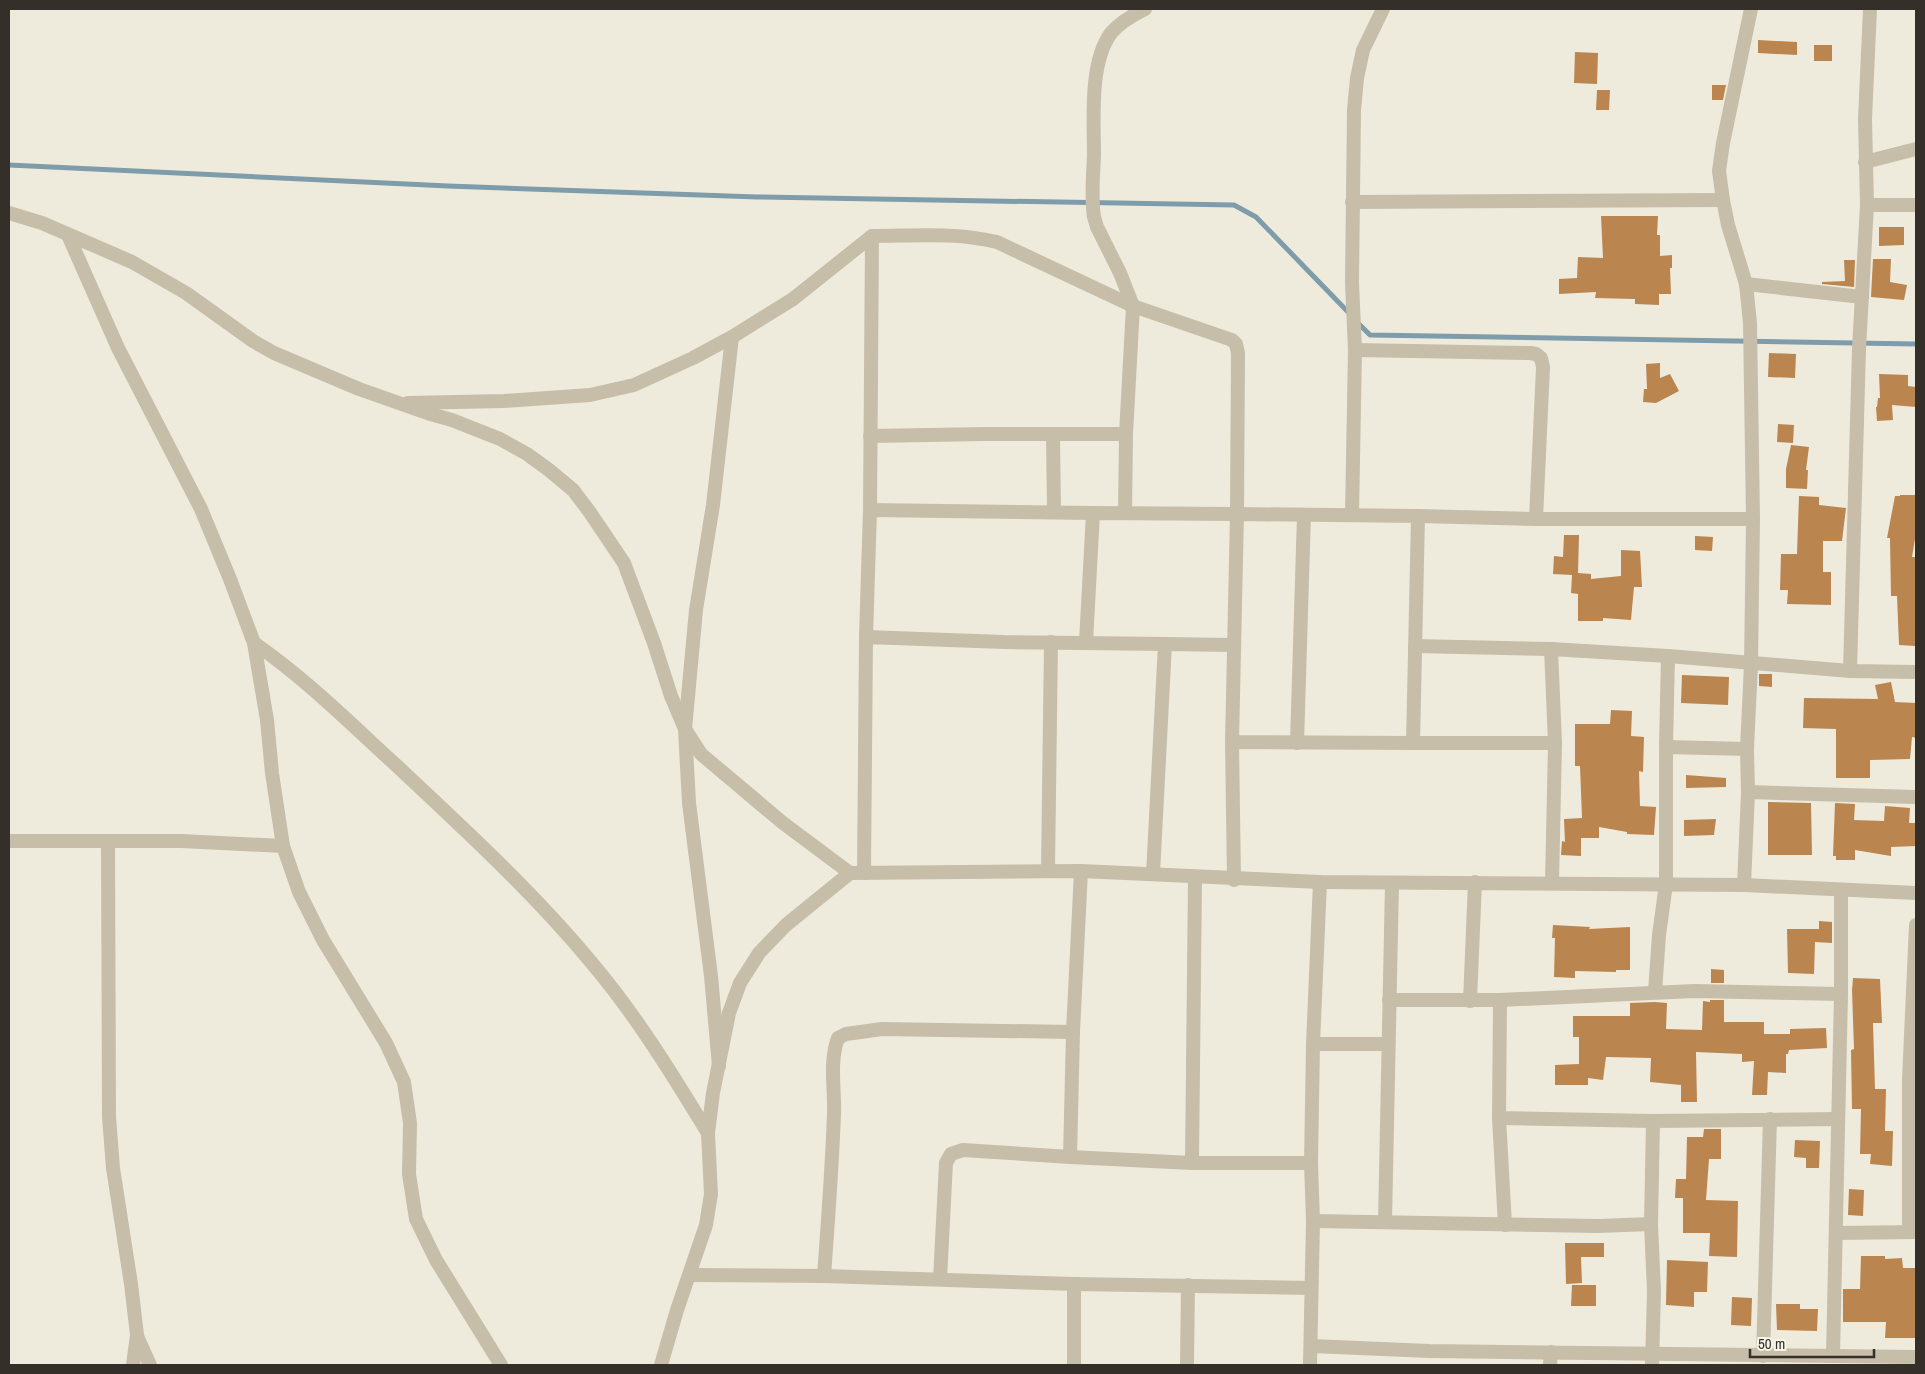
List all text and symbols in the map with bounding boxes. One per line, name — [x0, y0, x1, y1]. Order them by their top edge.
scale bar — [1750, 1326, 1874, 1358]
text: 50 m — [1758, 1333, 1785, 1354]

